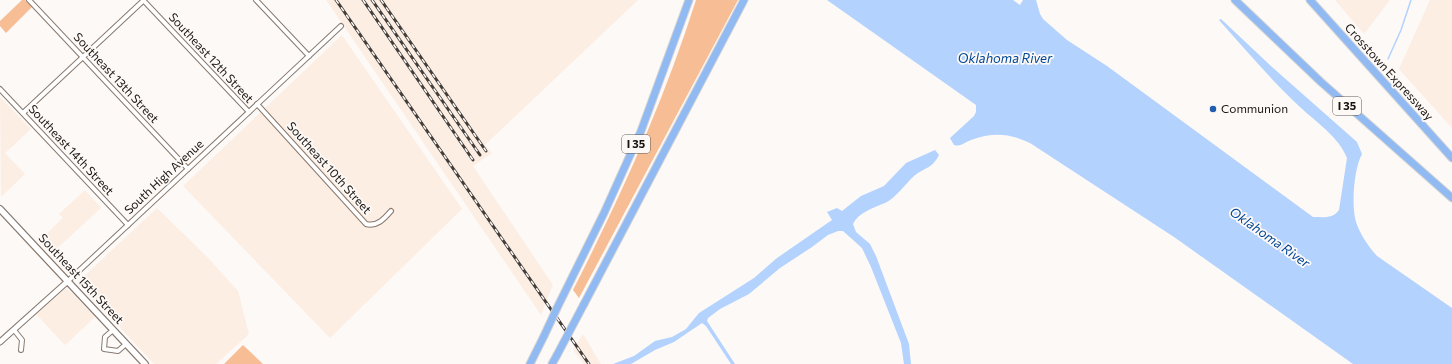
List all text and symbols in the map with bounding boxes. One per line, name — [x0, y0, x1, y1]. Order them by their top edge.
street label: Southeast 12th Street — [166, 9, 257, 105]
street label: Crosstown Expressway — [1343, 20, 1437, 123]
street label: Southeast 13th Street — [71, 29, 162, 125]
water label: Oklahoma River — [958, 50, 1053, 66]
road number: I 35 — [1333, 97, 1361, 115]
street label: Southeast 14th Street — [26, 101, 117, 197]
place label: Communion — [1221, 101, 1288, 115]
marker: Communion — [1208, 104, 1218, 114]
street label: Southeast 10th Street — [285, 118, 375, 216]
road number: I 35 — [622, 135, 650, 153]
street label: South High Avenue — [121, 136, 206, 216]
water label: Oklahoma River — [1227, 203, 1314, 271]
street label: Southeast 15th Street — [36, 230, 127, 326]

